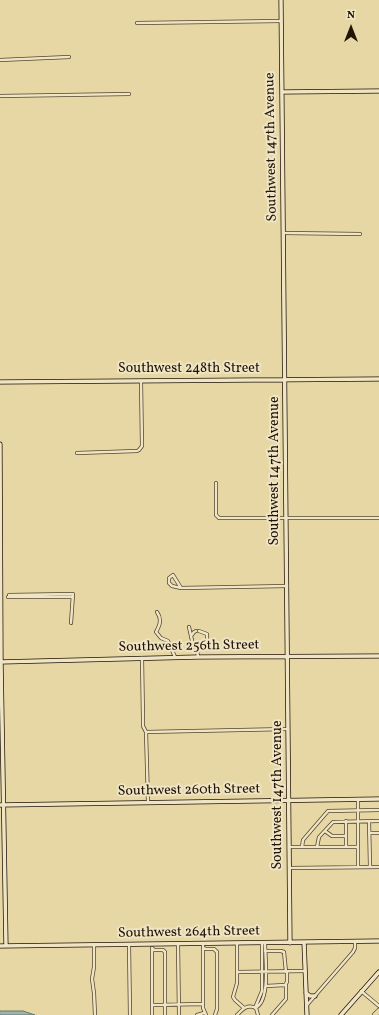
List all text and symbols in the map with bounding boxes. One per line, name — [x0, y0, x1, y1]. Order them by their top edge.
north arrow — [331, 8, 371, 48]
text: N — [347, 8, 355, 23]
street label: Southwest 147th Avenue — [262, 72, 282, 222]
street label: Southwest 248th Street — [118, 361, 260, 377]
street label: Southwest 147th Avenue — [267, 396, 283, 546]
street label: Southwest 256th Street — [118, 637, 260, 657]
street label: Southwest 147th Avenue — [270, 720, 286, 870]
street label: Southwest 260th Street — [118, 781, 260, 801]
street label: Southwest 264th Street — [118, 923, 260, 943]

